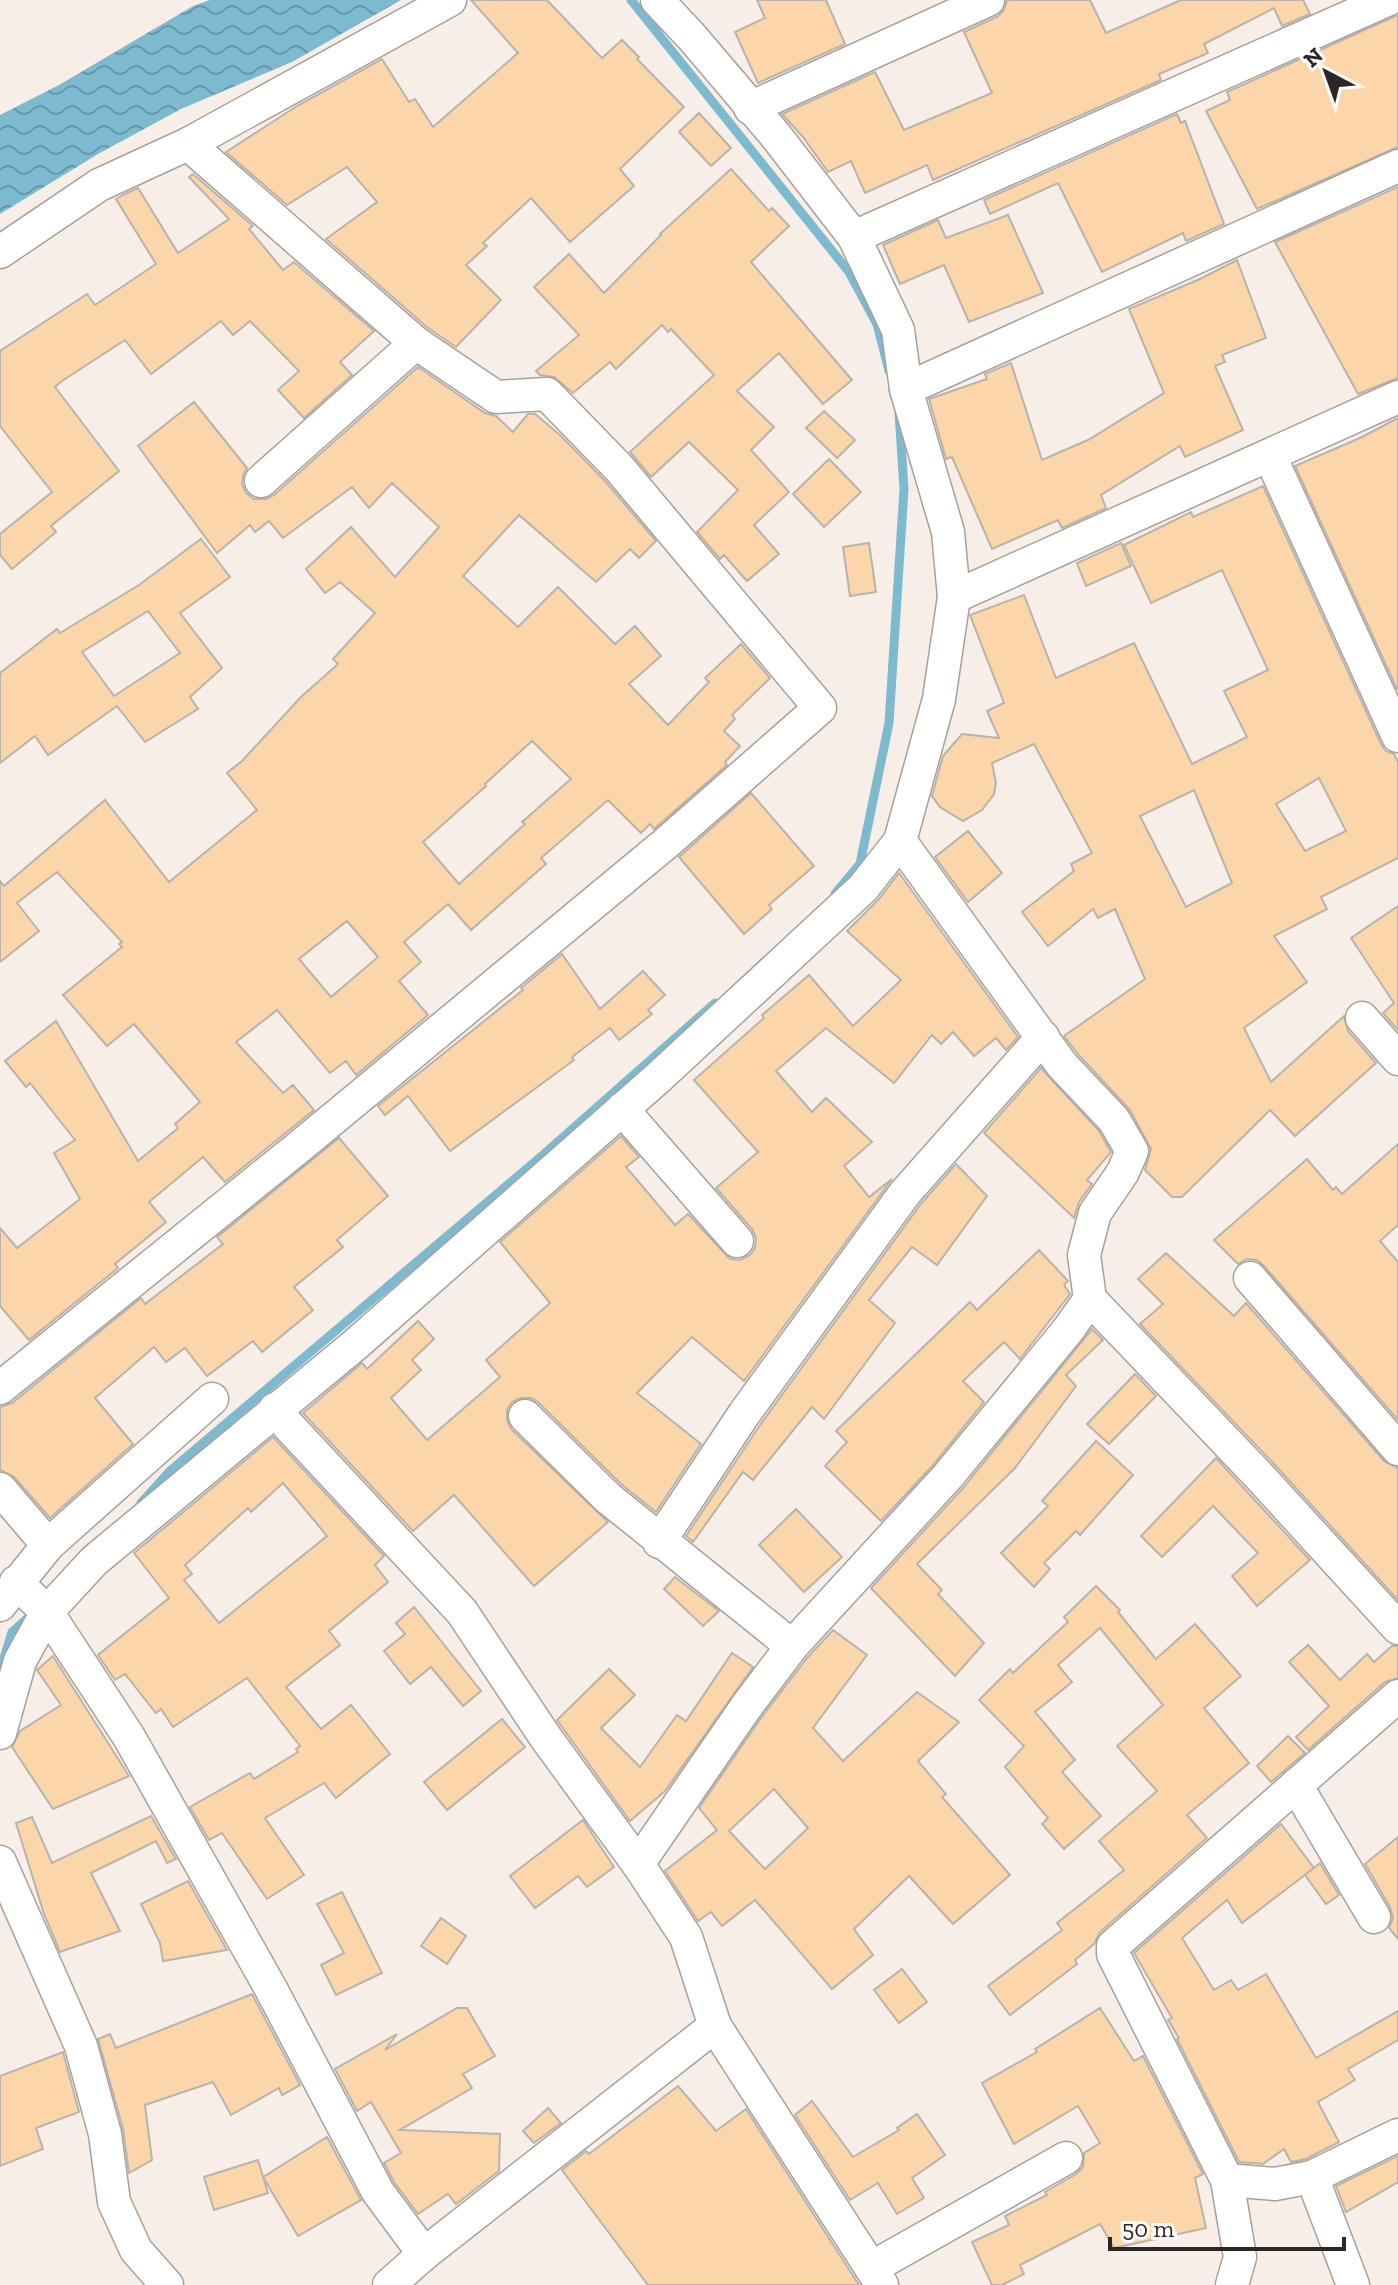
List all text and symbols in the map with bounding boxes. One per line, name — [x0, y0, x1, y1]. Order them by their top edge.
north arrow — [1286, 32, 1366, 112]
text: N — [1298, 41, 1329, 73]
scale bar — [1110, 2201, 1344, 2251]
text: 50 m — [1122, 2214, 1175, 2243]

